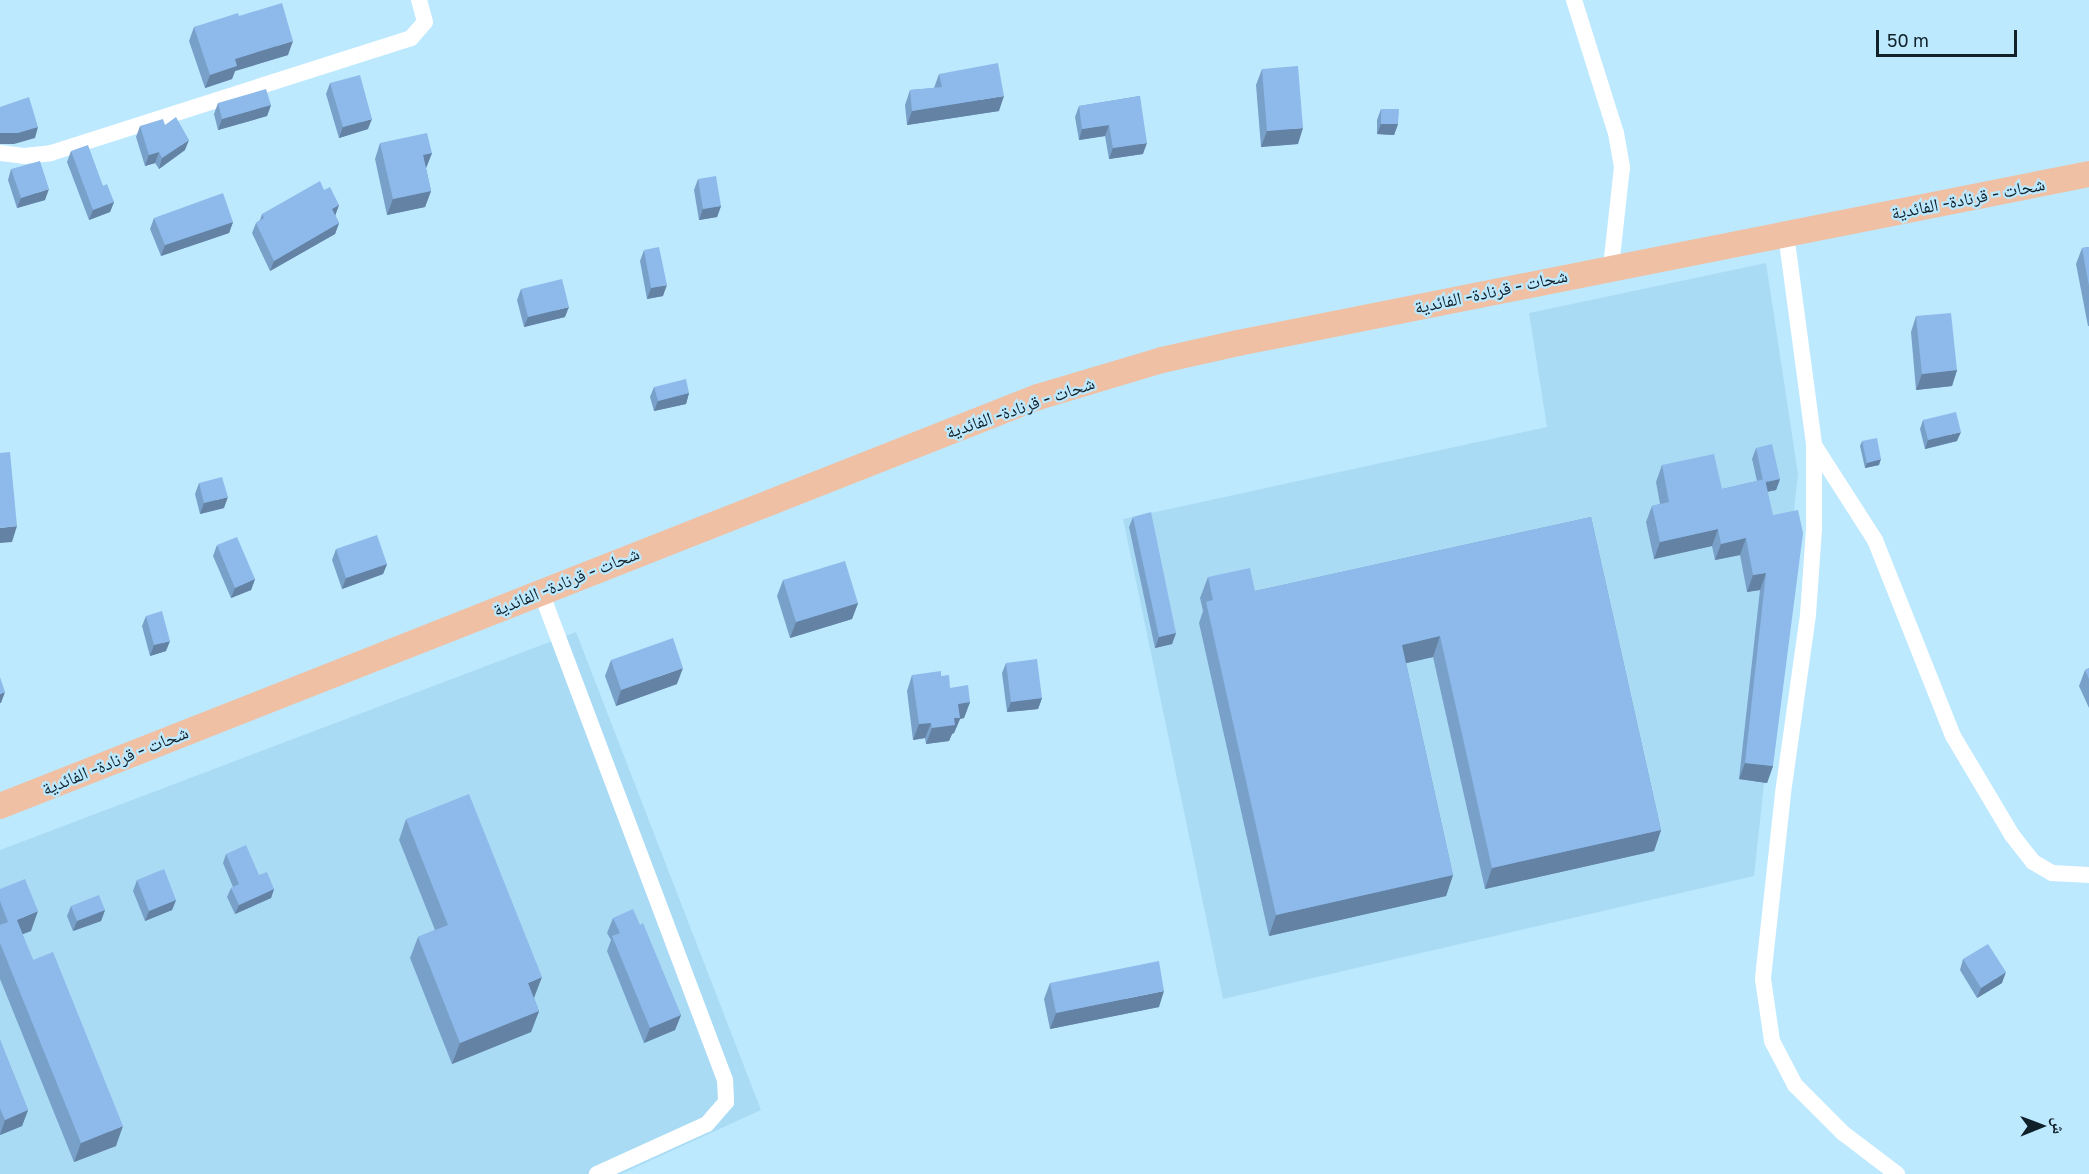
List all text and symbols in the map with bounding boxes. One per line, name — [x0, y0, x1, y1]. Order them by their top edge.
scale bar — [1879, 18, 2020, 56]
text: 50 m — [1887, 29, 1929, 51]
street label: شحات - قرنادة- الفائدية — [1889, 173, 2047, 223]
street label: شحات - قرنادة- الفائدية — [1412, 264, 1570, 318]
street label: شحات - قرنادة- الفائدية — [943, 371, 1097, 443]
street label: شحات - قرنادة- الفائدية — [490, 542, 642, 620]
street label: شحات - قرنادة- الفائدية — [39, 721, 191, 799]
north arrow — [2011, 1096, 2071, 1156]
text: ش — [2049, 1117, 2069, 1134]

